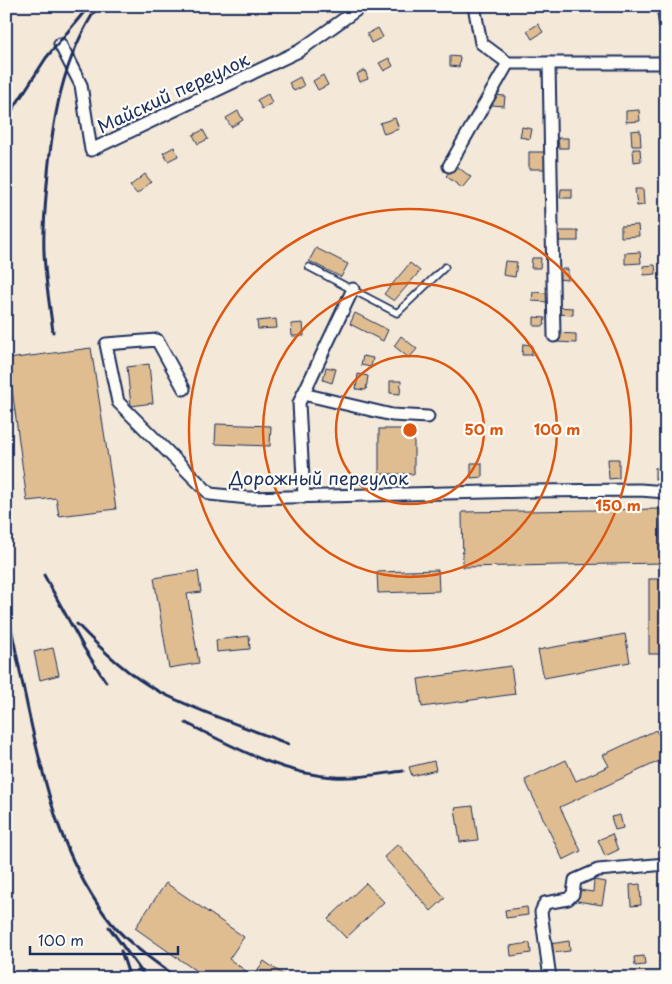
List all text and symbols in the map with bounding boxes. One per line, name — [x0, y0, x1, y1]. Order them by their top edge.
street label: Майский переулок — [92, 45, 254, 139]
text: 50 m — [465, 417, 503, 440]
text: 100 m — [534, 417, 580, 440]
centre of rings — [401, 421, 419, 439]
street label: Дорожный переулок — [228, 464, 409, 491]
text: 150 m — [595, 493, 641, 516]
scale bar — [30, 924, 178, 956]
text: 100 m — [38, 928, 84, 951]

